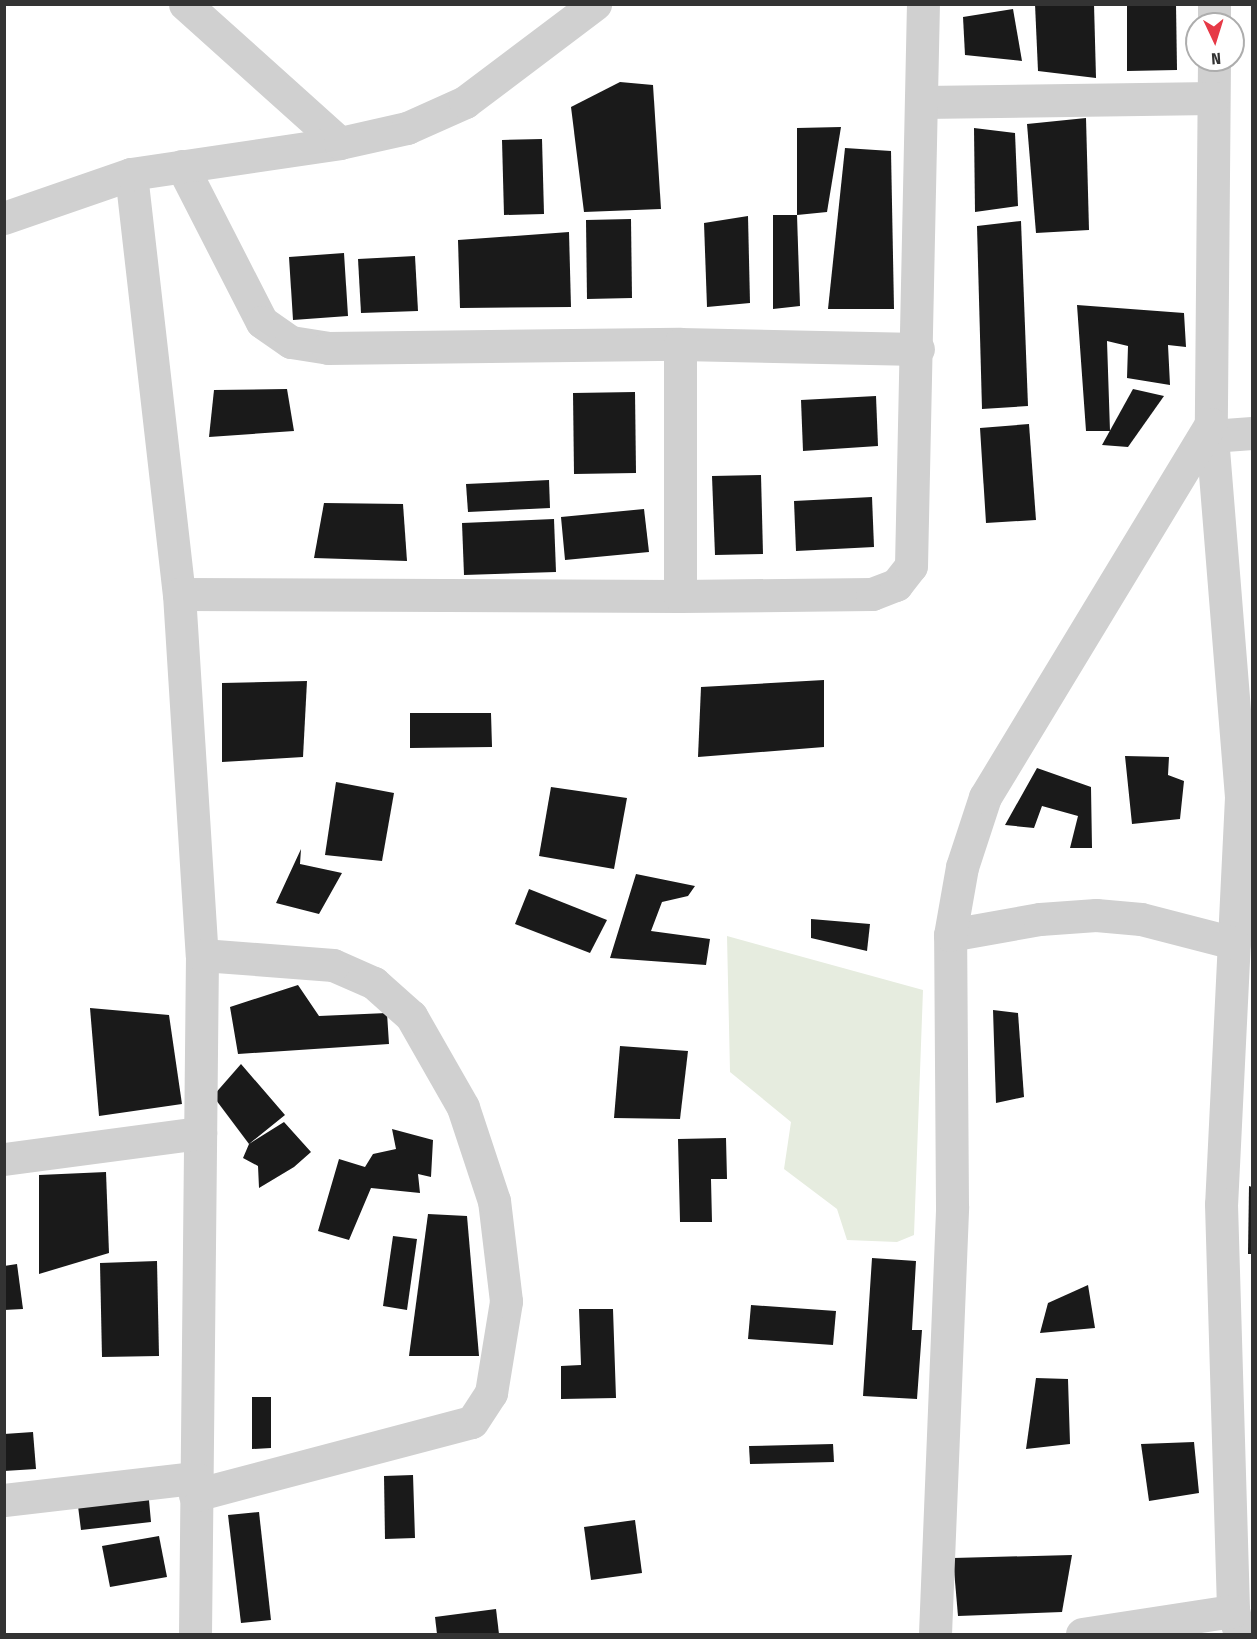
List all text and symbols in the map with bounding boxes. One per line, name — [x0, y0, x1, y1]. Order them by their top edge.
north arrow — [1185, 12, 1245, 72]
text: N — [1211, 49, 1222, 68]

